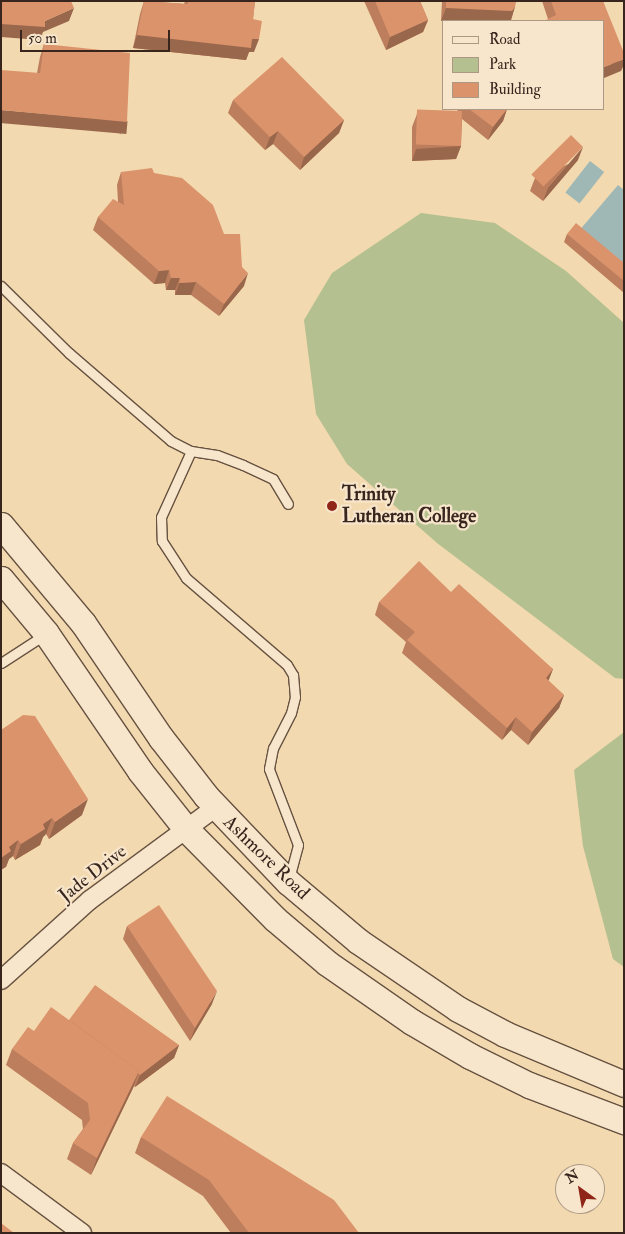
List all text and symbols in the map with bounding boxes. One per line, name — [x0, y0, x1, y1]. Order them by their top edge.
scale bar — [22, 20, 172, 52]
legend — [442, 20, 605, 110]
text: 50 m — [28, 29, 57, 48]
text: Road — [489, 30, 520, 49]
text: Park — [489, 55, 516, 74]
text: Building — [489, 80, 541, 99]
place label: Trinity Lutheran College — [342, 484, 476, 528]
marker: Trinity Lutheran College — [326, 500, 338, 512]
street label: Ashmore Road — [218, 811, 314, 905]
street label: Jade Drive — [55, 840, 131, 908]
north arrow — [555, 1164, 605, 1214]
text: N — [562, 1166, 582, 1187]

